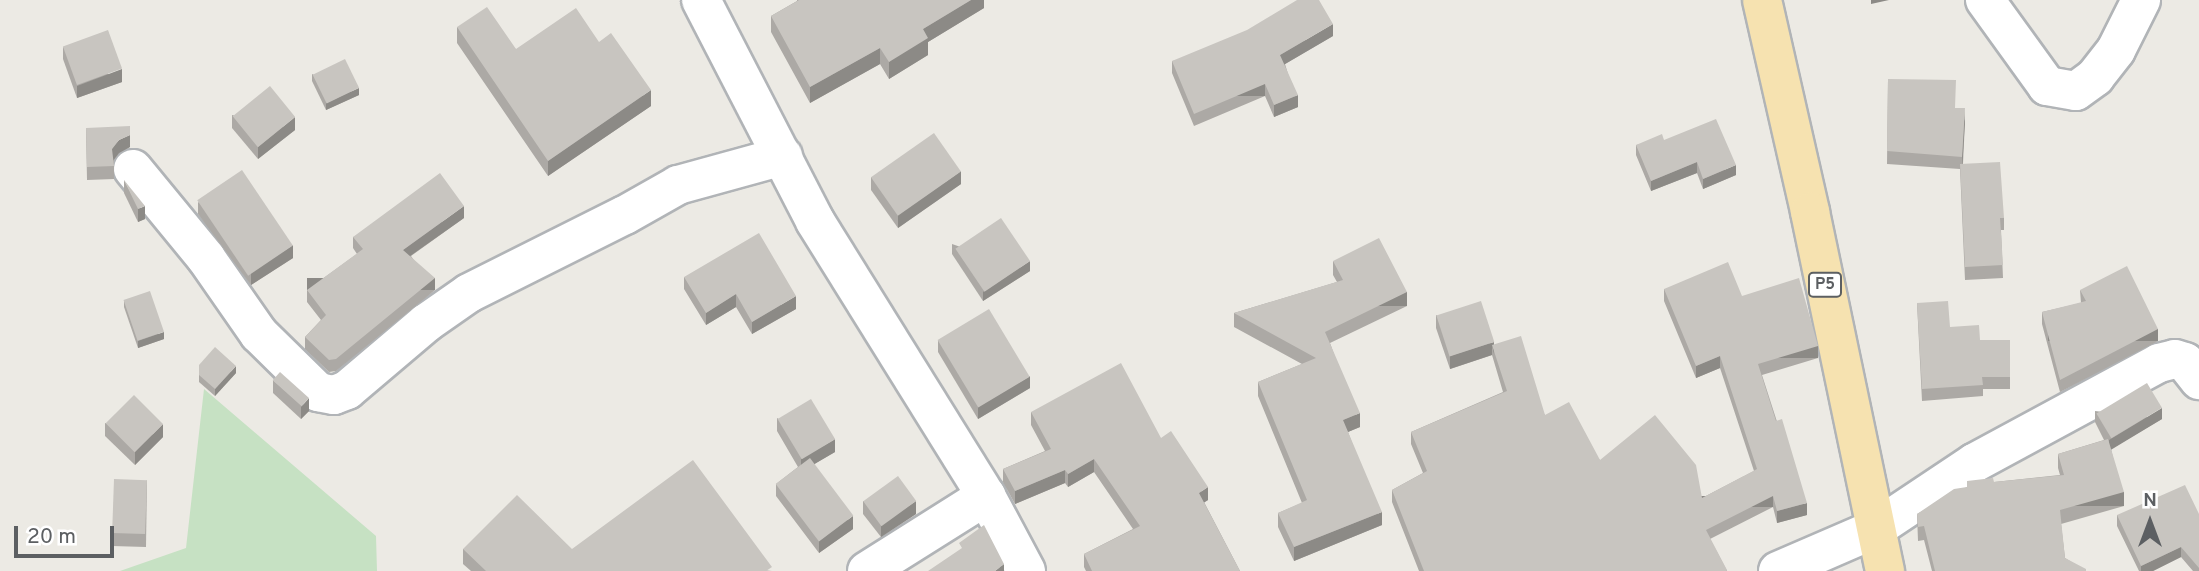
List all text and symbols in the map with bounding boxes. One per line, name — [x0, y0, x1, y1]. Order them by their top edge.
road number: P5 — [1808, 272, 1842, 298]
north arrow — [2115, 487, 2185, 557]
text: N — [2143, 489, 2157, 513]
scale bar — [18, 512, 117, 556]
text: 20 m — [27, 524, 76, 551]

